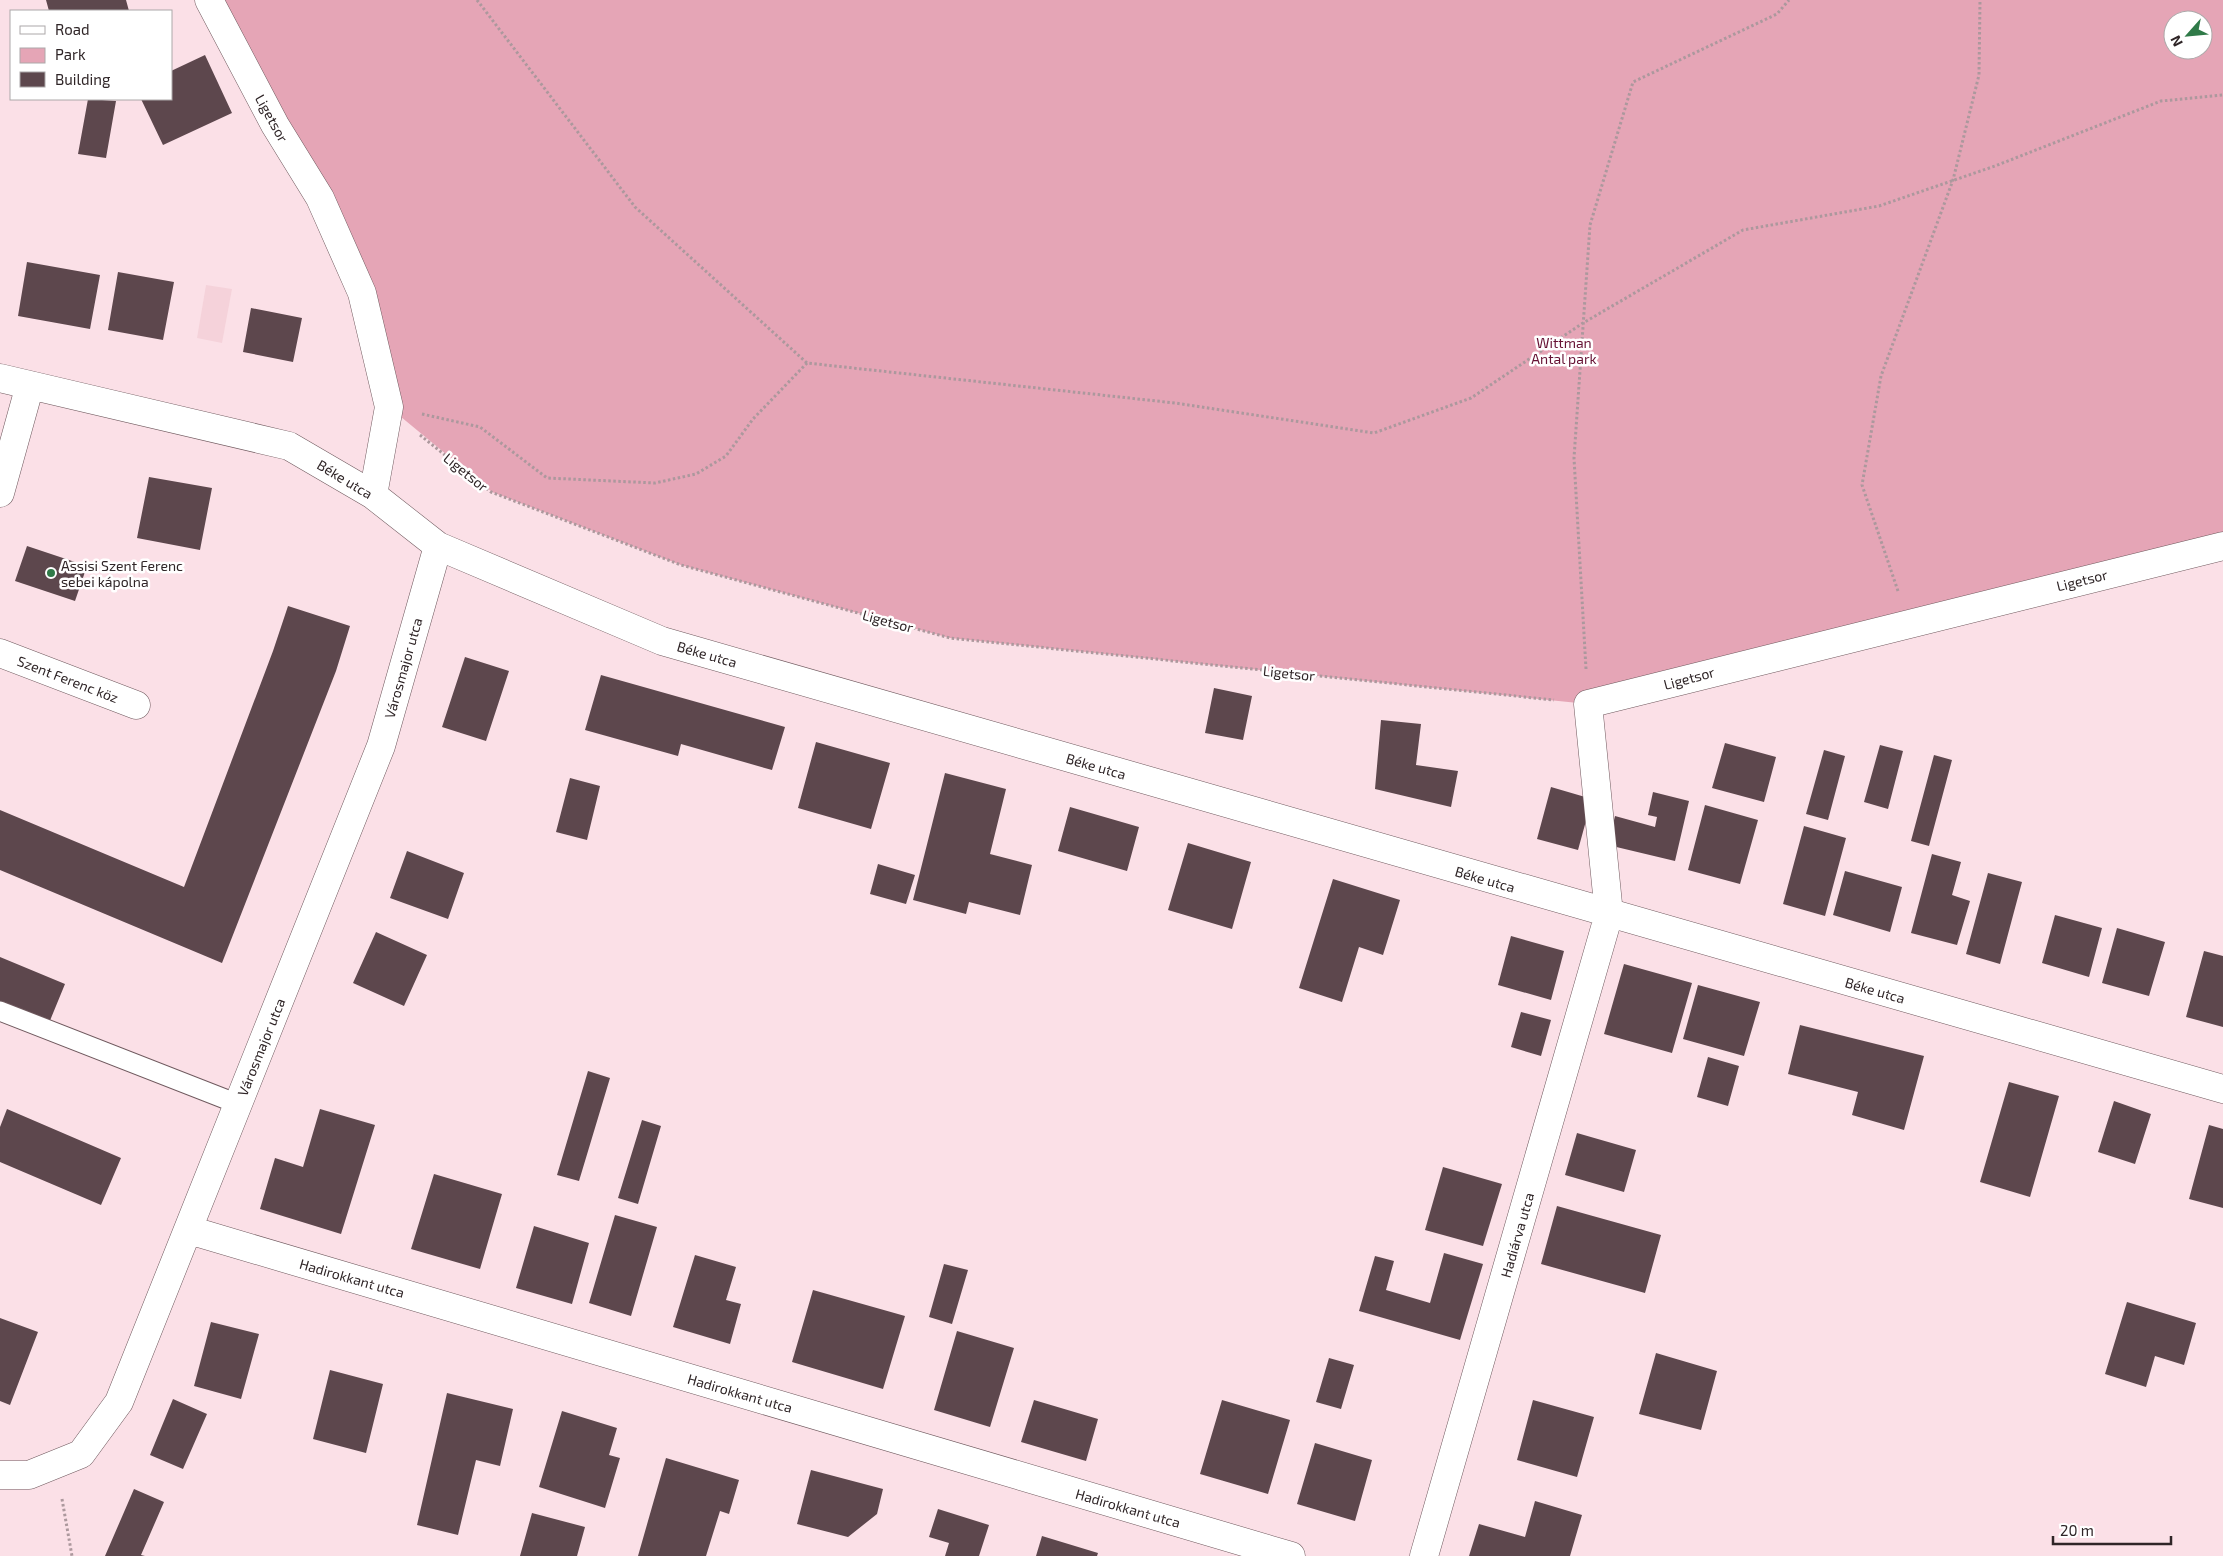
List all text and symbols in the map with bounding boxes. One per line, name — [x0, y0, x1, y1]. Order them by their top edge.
legend — [10, 10, 172, 100]
north arrow — [2163, 10, 2213, 60]
text: Road — [55, 20, 90, 38]
text: N — [2166, 33, 2186, 49]
text: Park — [55, 45, 86, 63]
text: Building — [55, 70, 111, 88]
street label: Ligetsor — [252, 91, 292, 145]
park label: Wittman Antal park — [1531, 334, 1597, 367]
street label: Ligetsor — [440, 449, 492, 495]
street label: Béke utca — [314, 456, 376, 502]
place label: Assisi Szent Ferenc sebei kápolna — [61, 557, 183, 590]
street label: Ligetsor — [2055, 565, 2110, 595]
marker: Assisi Szent Ferenc sebei kápolna — [45, 567, 57, 579]
street label: Ligetsor — [861, 606, 916, 636]
street label: Városmajor utca — [380, 616, 426, 720]
street label: Béke utca — [675, 637, 739, 671]
street label: Szent Ferenc köz — [15, 652, 121, 706]
street label: Ligetsor — [1262, 662, 1316, 684]
street label: Ligetsor — [1662, 663, 1717, 693]
street label: Béke utca — [1064, 749, 1128, 783]
street label: Béke utca — [1453, 862, 1517, 896]
street label: Béke utca — [1843, 973, 1907, 1007]
street label: Városmajor utca — [234, 996, 288, 1098]
street label: Hadiárva utca — [1497, 1190, 1537, 1280]
street label: Hadirokkant utca — [298, 1255, 406, 1301]
street label: Hadirokkant utca — [686, 1370, 794, 1416]
street label: Hadirokkant utca — [1074, 1485, 1182, 1531]
scale bar — [2053, 1514, 2170, 1546]
text: 20 m — [2060, 1521, 2094, 1539]

